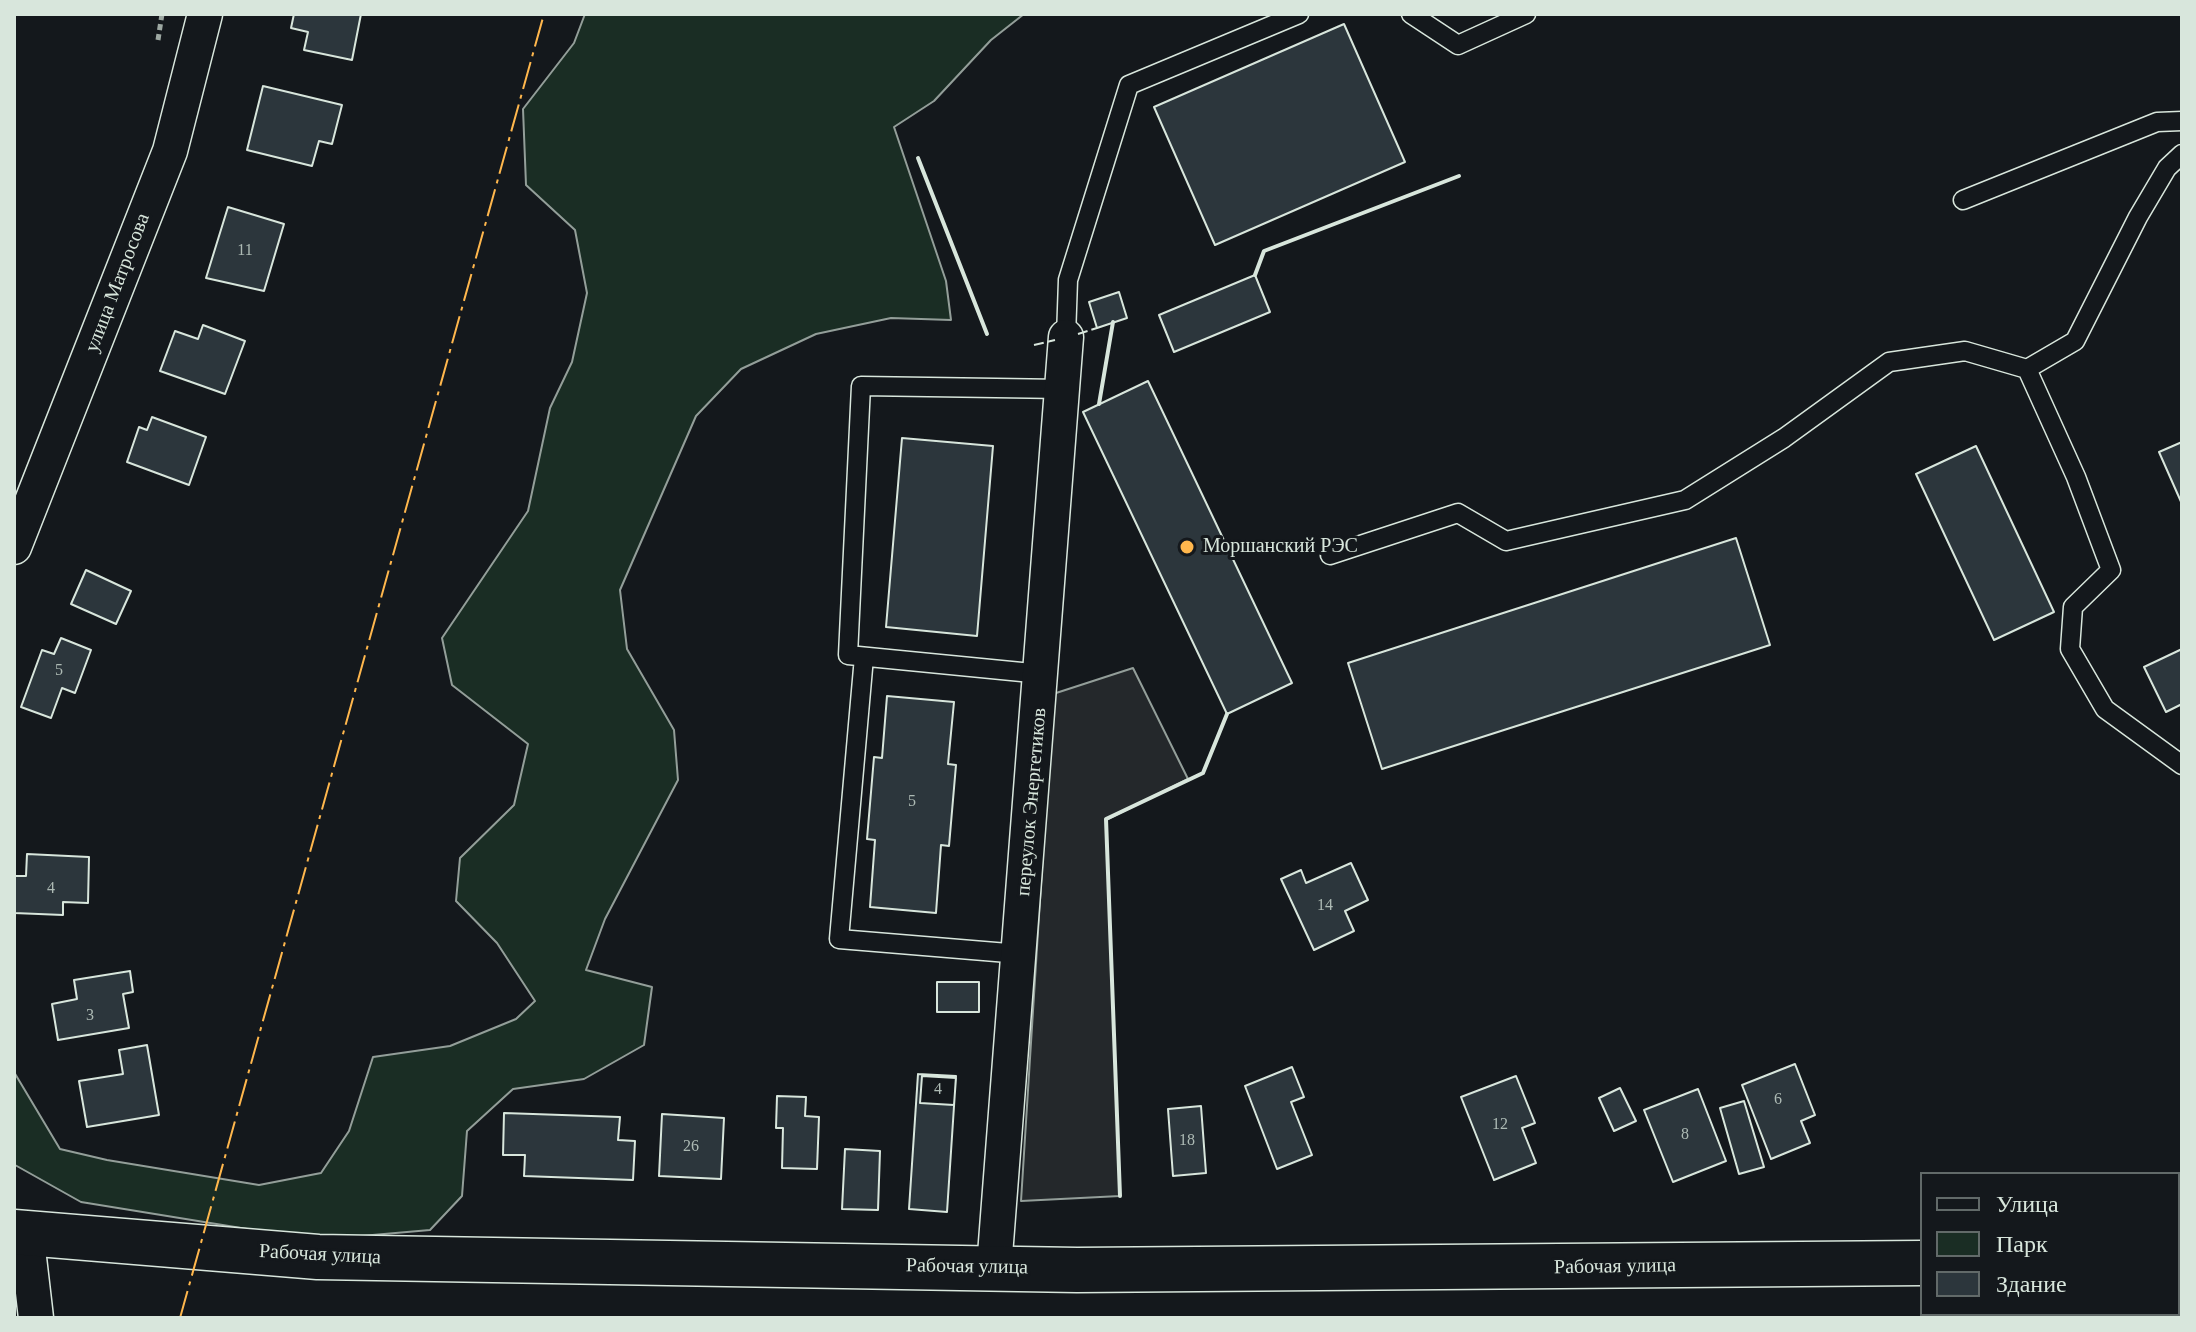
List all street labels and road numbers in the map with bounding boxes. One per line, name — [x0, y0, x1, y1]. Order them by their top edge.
street label: улица Матросова — [80, 210, 156, 356]
street label: переулок Энергетиков — [1012, 707, 1052, 897]
street label: Рабочая улица — [258, 1240, 382, 1270]
street label: Рабочая улица — [906, 1254, 1028, 1280]
street label: Рабочая улица — [1554, 1254, 1676, 1280]

